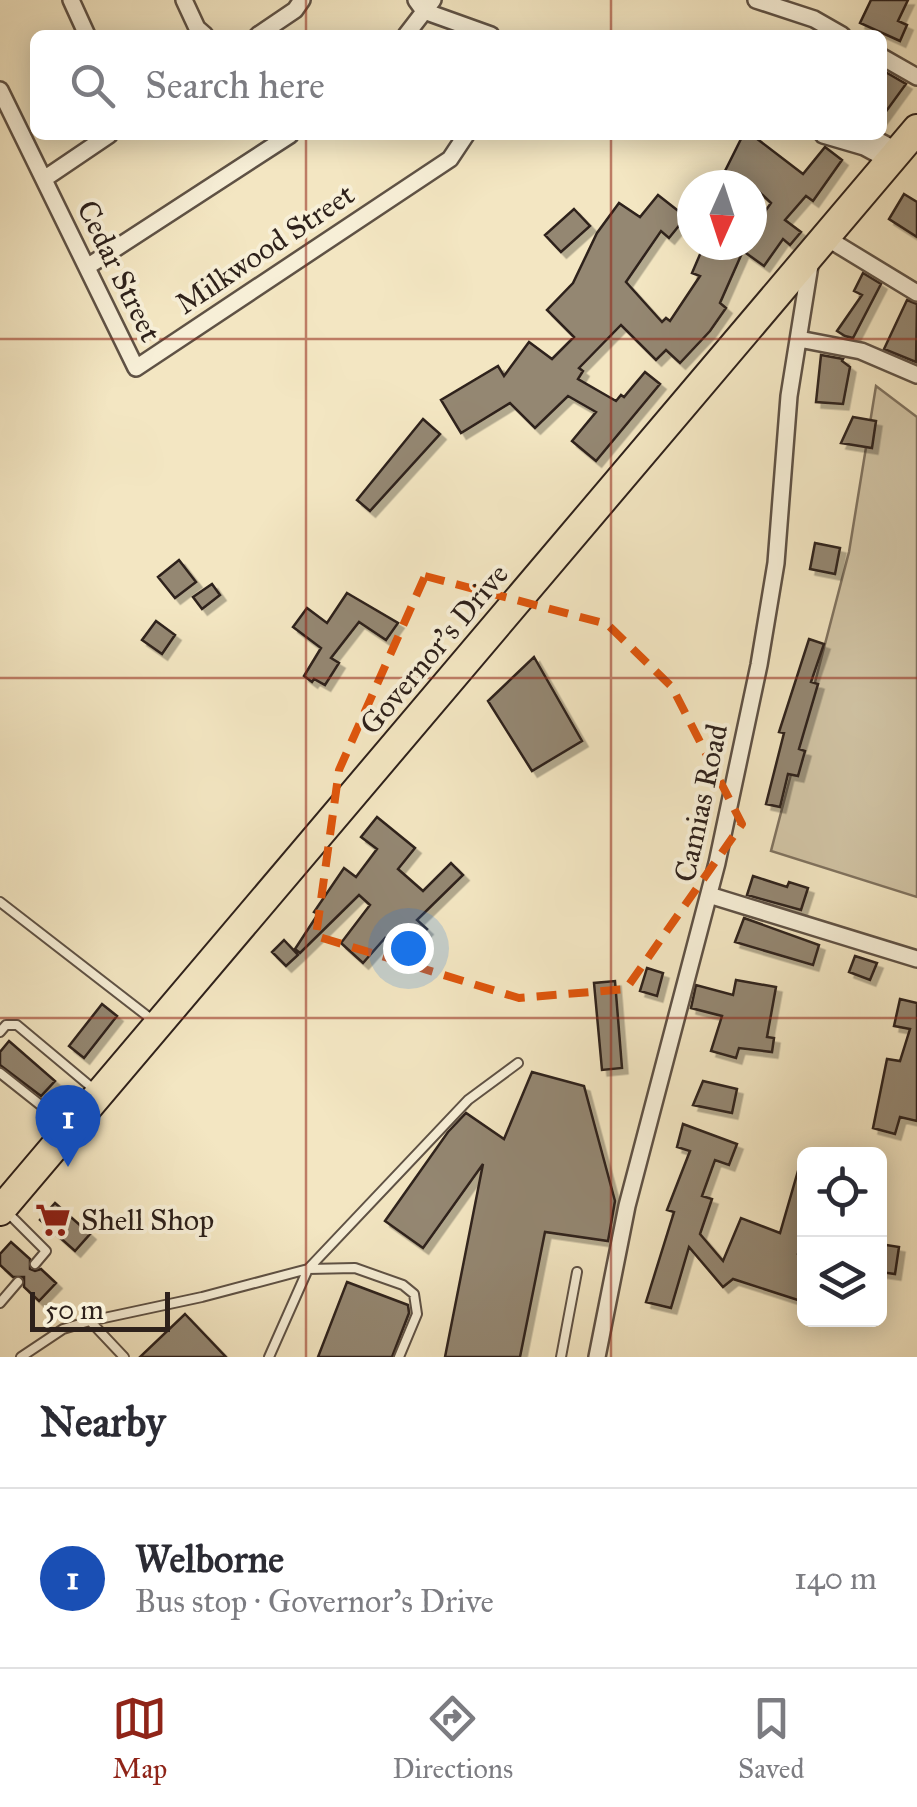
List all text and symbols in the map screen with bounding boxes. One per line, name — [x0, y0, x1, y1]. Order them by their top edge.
search box — [30, 30, 887, 140]
icon: search — [65, 58, 120, 113]
text: Search here — [145, 62, 325, 108]
north arrow — [677, 170, 767, 260]
street label: Milkwood Street — [169, 176, 361, 322]
street label: Cedar Street — [69, 194, 169, 348]
street label: Governor's Drive — [352, 556, 516, 742]
street label: Camias Road — [667, 721, 735, 885]
your location — [383, 923, 434, 974]
pin: 1 — [36, 1084, 100, 1167]
map controls — [797, 1147, 887, 1327]
button: locate — [797, 1147, 887, 1237]
supermarket icon: Shell Shop — [34, 1201, 72, 1239]
place label: Shell Shop — [81, 1202, 214, 1238]
button: layers — [797, 1237, 887, 1327]
scale bar — [30, 1287, 170, 1332]
text: 50 m — [45, 1292, 104, 1327]
text: Nearby — [40, 1396, 165, 1448]
text: Welborne — [135, 1536, 284, 1582]
text: 1 — [66, 1559, 79, 1598]
text: 140 m — [794, 1559, 877, 1598]
text: Bus stop · Governor's Drive — [135, 1582, 494, 1621]
tab: Map — [112, 1691, 167, 1786]
tab: Directions — [392, 1691, 513, 1786]
tab: Saved — [738, 1691, 805, 1786]

